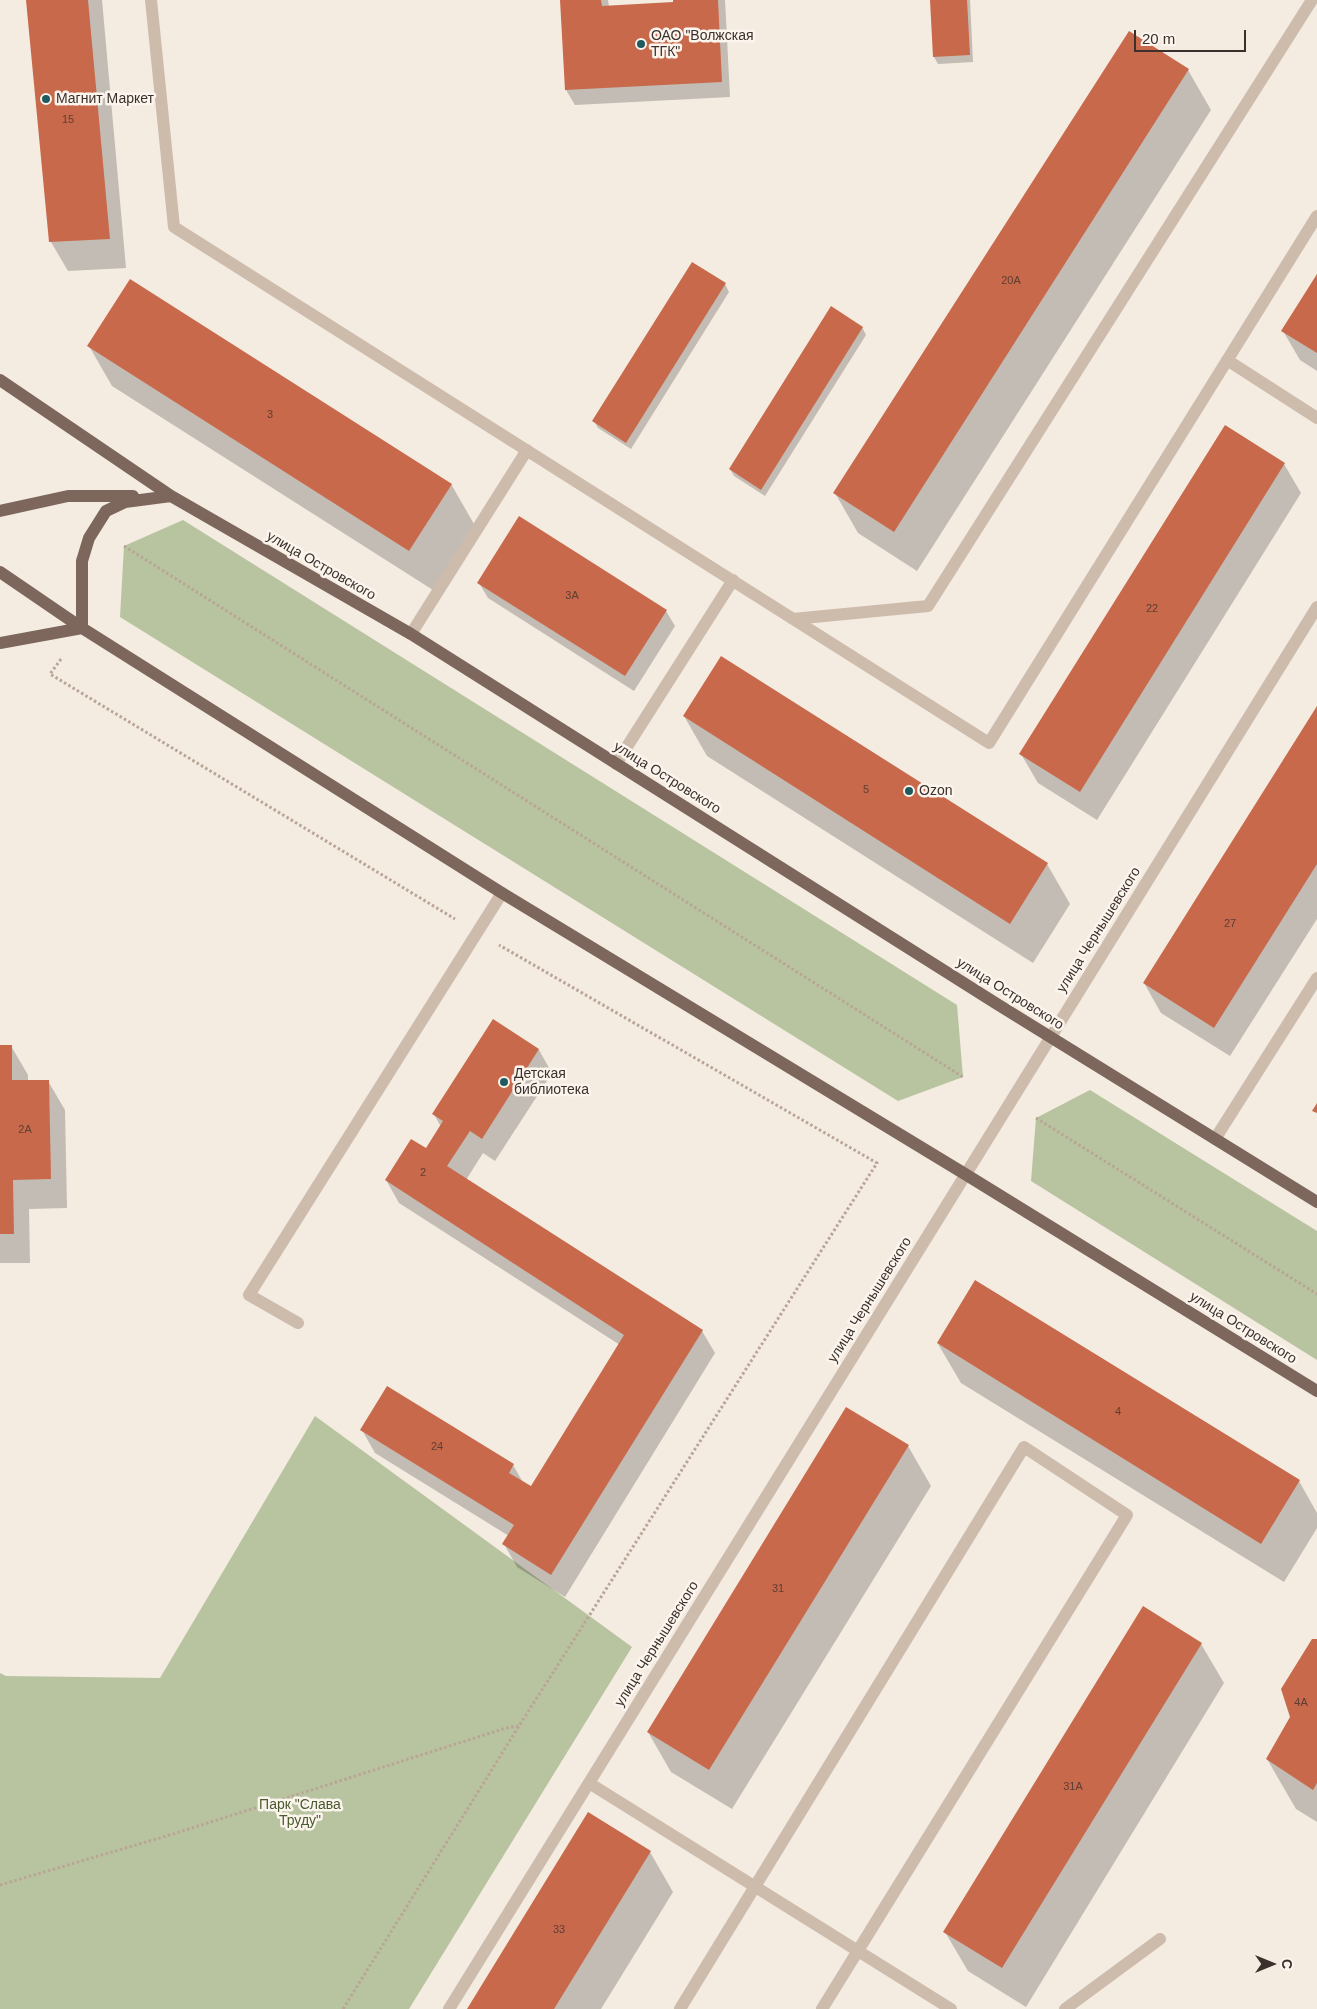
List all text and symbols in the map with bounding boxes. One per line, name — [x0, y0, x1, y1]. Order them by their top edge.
scale bar — [1137, 20, 1250, 52]
place label: ОАО "Волжская ТГК" — [651, 28, 754, 60]
text: 20 m — [1142, 30, 1175, 47]
marker: ОАО "Волжская ТГК" — [635, 38, 647, 50]
place label: Магнит Маркет — [56, 91, 154, 107]
marker: Магнит Маркет — [40, 93, 52, 105]
house number: 15 — [62, 113, 74, 127]
house number: 20А — [1001, 274, 1021, 288]
house number: 3 — [267, 408, 273, 422]
street label: улица Островского — [263, 528, 379, 604]
house number: 3А — [565, 589, 579, 603]
house number: 22 — [1146, 602, 1158, 616]
street label: улица Островского — [610, 738, 724, 818]
house number: 5 — [863, 783, 869, 797]
place label: Ozon — [919, 783, 952, 799]
marker: Ozon — [903, 785, 915, 797]
street label: улица Чернышевского — [1053, 864, 1145, 996]
house number: 27 — [1224, 917, 1236, 931]
street label: улица Островского — [953, 954, 1067, 1034]
place label: Детская библиотека — [514, 1066, 589, 1098]
marker: Детская библиотека — [498, 1076, 510, 1088]
house number: 2А — [18, 1123, 32, 1137]
house number: 2 — [420, 1166, 426, 1180]
street label: улица Чернышевского — [824, 1234, 916, 1366]
street label: улица Островского — [1186, 1288, 1300, 1368]
house number: 4 — [1115, 1405, 1121, 1419]
house number: 24 — [431, 1440, 443, 1454]
street label: улица Чернышевского — [611, 1578, 703, 1710]
house number: 31 — [772, 1582, 784, 1596]
house number: 4А — [1294, 1696, 1308, 1710]
house number: 31А — [1063, 1780, 1083, 1794]
park label: Парк "Слава Труду" — [259, 1797, 341, 1830]
house number: 33 — [553, 1923, 565, 1937]
north arrow — [1247, 1939, 1297, 1989]
text: С — [1279, 1959, 1295, 1969]

